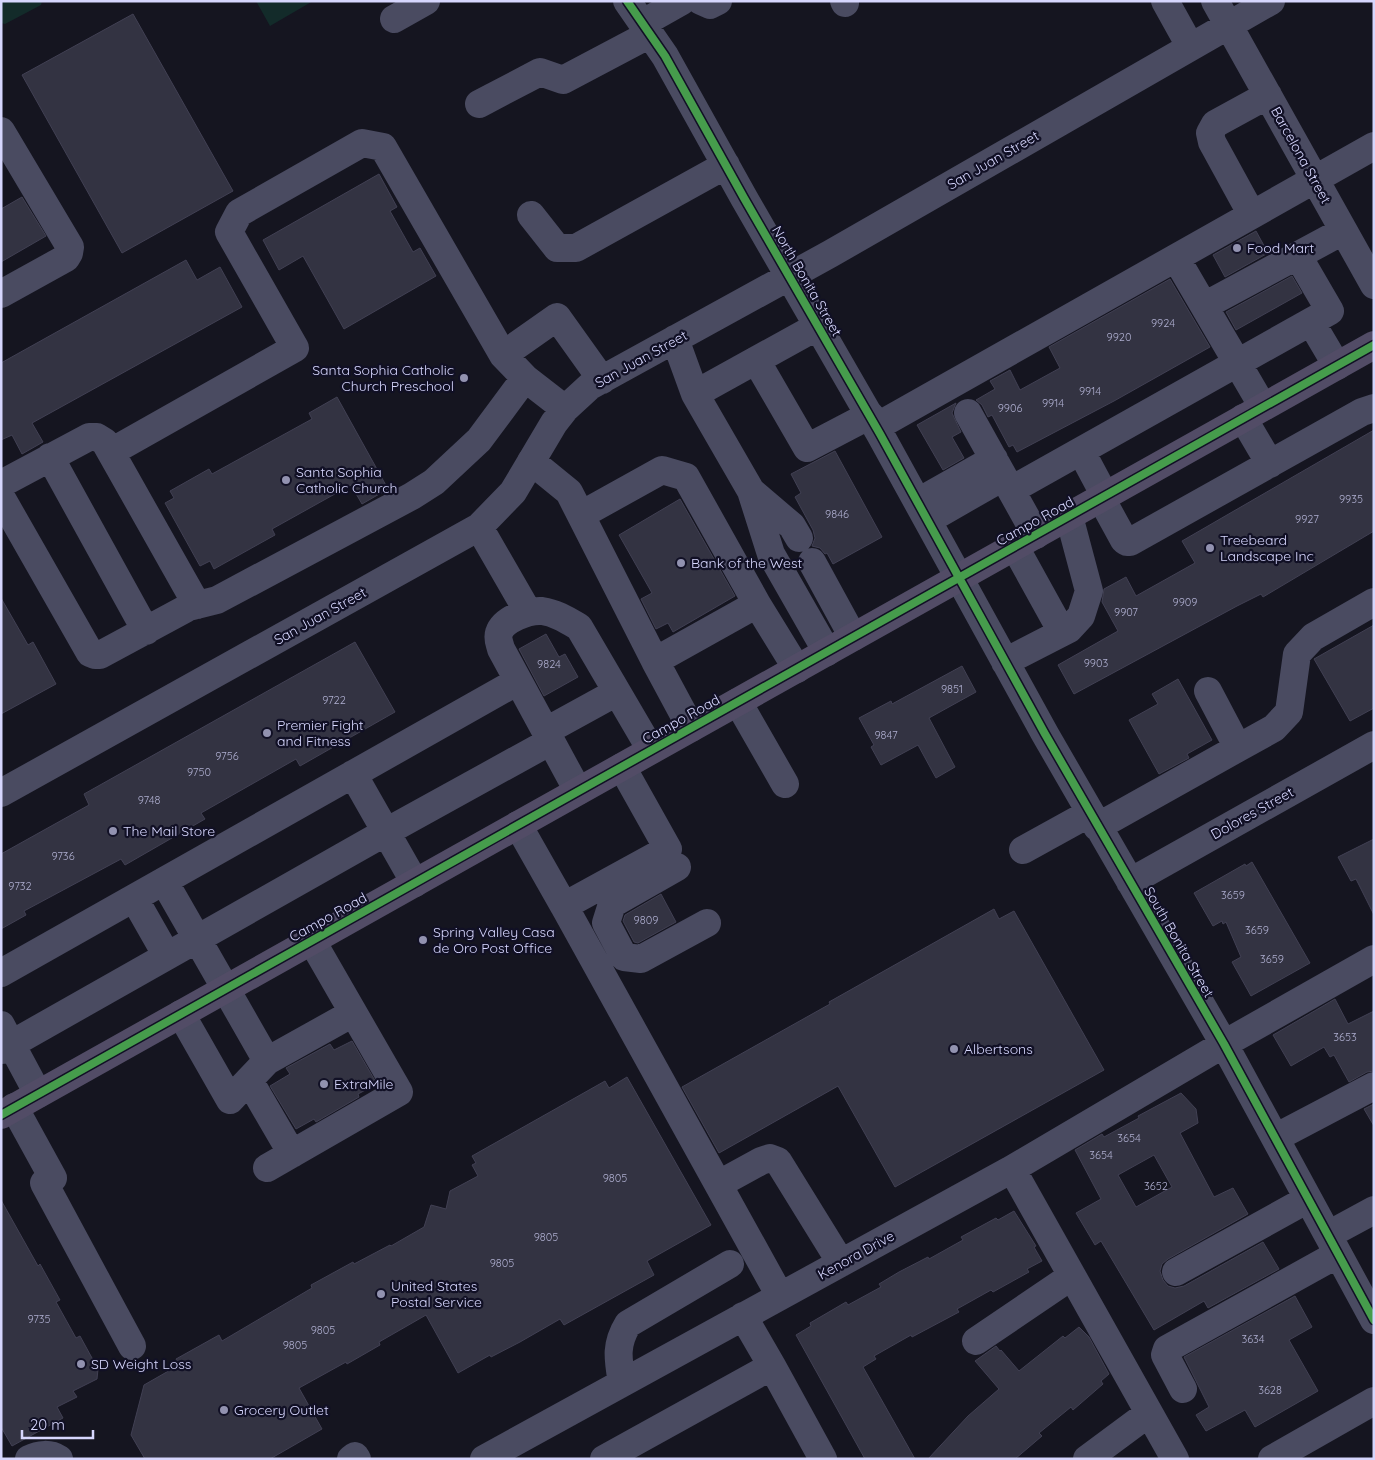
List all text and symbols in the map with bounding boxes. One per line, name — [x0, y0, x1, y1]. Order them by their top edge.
street label: Barcelona Street — [1267, 103, 1335, 207]
street label: San Juan Street — [944, 126, 1042, 194]
street label: North Bonita Street — [768, 223, 846, 340]
place label: Food Mart — [1247, 239, 1314, 257]
marker: Food Mart — [1231, 242, 1243, 254]
house number: 9924 — [1151, 316, 1175, 330]
street label: San Juan Street — [592, 326, 691, 392]
house number: 9920 — [1107, 330, 1131, 344]
place label: Santa Sophia Catholic Church Preschool — [312, 361, 454, 395]
marker: Santa Sophia Catholic Church Preschool — [458, 372, 470, 384]
house number: 9914 — [1079, 384, 1101, 398]
house number: 9914 — [1042, 396, 1064, 410]
house number: 9906 — [998, 401, 1022, 415]
place label: Santa Sophia Catholic Church — [296, 463, 397, 497]
marker: Santa Sophia Catholic Church — [280, 474, 292, 486]
street label: Campo Road — [993, 492, 1077, 550]
house number: 9935 — [1339, 492, 1363, 506]
house number: 9846 — [825, 507, 849, 521]
house number: 9927 — [1295, 512, 1319, 526]
place label: Treebeard Landscape Inc — [1220, 531, 1314, 565]
marker: Treebeard Landscape Inc — [1204, 542, 1216, 554]
place label: Bank of the West — [691, 554, 803, 572]
marker: Bank of the West — [675, 557, 687, 569]
street label: San Juan Street — [271, 583, 370, 649]
house number: 9909 — [1173, 595, 1197, 609]
house number: 9907 — [1114, 605, 1138, 619]
house number: 9903 — [1084, 656, 1109, 670]
house number: 9824 — [537, 657, 561, 671]
house number: 9851 — [941, 682, 963, 696]
street label: Campo Road — [639, 690, 723, 748]
house number: 9722 — [322, 693, 346, 707]
place label: Premier Fight and Fitness — [277, 716, 364, 750]
marker: Premier Fight and Fitness — [261, 727, 273, 739]
house number: 9847 — [874, 728, 898, 742]
house number: 9756 — [215, 749, 239, 763]
house number: 9750 — [187, 765, 211, 779]
street label: Dolores Street — [1207, 783, 1297, 843]
house number: 9748 — [138, 793, 160, 807]
place label: The Mail Store — [123, 822, 215, 840]
marker: The Mail Store — [107, 825, 119, 837]
house number: 9736 — [51, 849, 75, 863]
house number: 9732 — [8, 879, 32, 893]
street label: South Bonita Street — [1140, 883, 1218, 1001]
street label: Campo Road — [286, 888, 370, 946]
house number: 3659 — [1221, 888, 1245, 902]
house number: 9809 — [634, 913, 658, 927]
place label: Spring Valley Casa de Oro Post Office — [433, 923, 555, 957]
house number: 3659 — [1245, 923, 1269, 937]
marker: Spring Valley Casa de Oro Post Office — [417, 934, 429, 946]
house number: 3659 — [1260, 952, 1284, 966]
house number: 3653 — [1333, 1030, 1357, 1044]
place label: Albertsons — [964, 1040, 1033, 1058]
marker: Albertsons — [948, 1043, 960, 1055]
place label: ExtraMile — [334, 1075, 394, 1093]
marker: ExtraMile — [318, 1078, 330, 1090]
house number: 3654 — [1117, 1131, 1141, 1145]
house number: 3654 — [1089, 1148, 1113, 1162]
house number: 9805 — [603, 1171, 627, 1185]
house number: 3652 — [1144, 1179, 1168, 1193]
street label: Kenora Drive — [815, 1227, 898, 1283]
house number: 9805 — [534, 1230, 558, 1244]
house number: 9805 — [490, 1256, 514, 1270]
place label: United States Postal Service — [391, 1277, 482, 1311]
marker: United States Postal Service — [375, 1288, 387, 1300]
house number: 9735 — [27, 1312, 51, 1326]
house number: 9805 — [311, 1323, 335, 1337]
house number: 3634 — [1241, 1332, 1265, 1346]
house number: 9805 — [283, 1338, 307, 1352]
place label: SD Weight Loss — [91, 1355, 191, 1373]
marker: SD Weight Loss — [75, 1358, 87, 1370]
house number: 3628 — [1258, 1383, 1282, 1397]
place label: Grocery Outlet — [234, 1401, 329, 1419]
marker: Grocery Outlet — [218, 1404, 230, 1416]
scale bar — [22, 1408, 94, 1440]
text: 20 m — [30, 1415, 65, 1434]

